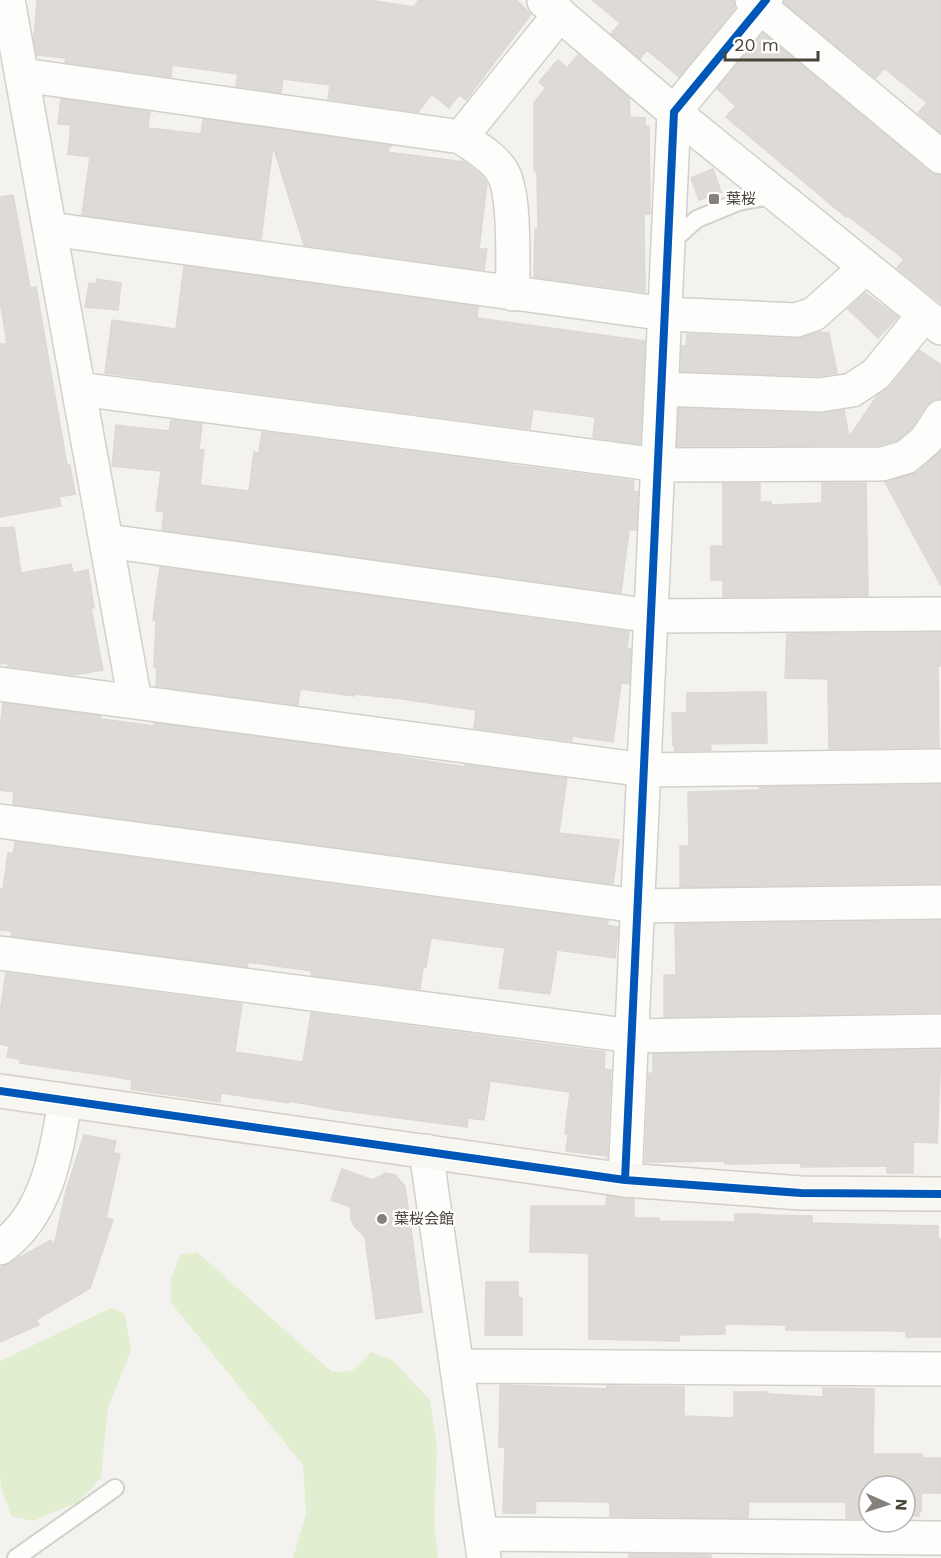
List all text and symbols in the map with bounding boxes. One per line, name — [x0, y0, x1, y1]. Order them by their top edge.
scale bar — [725, 24, 818, 62]
text: 20 m — [734, 34, 779, 55]
place label: 葉桜 — [726, 190, 756, 208]
marker: 葉桜 — [707, 192, 721, 206]
place label: 葉桜会館 — [394, 1210, 454, 1228]
marker: 葉桜会館 — [375, 1212, 389, 1226]
north arrow — [857, 1474, 917, 1534]
text: N — [892, 1498, 911, 1511]

